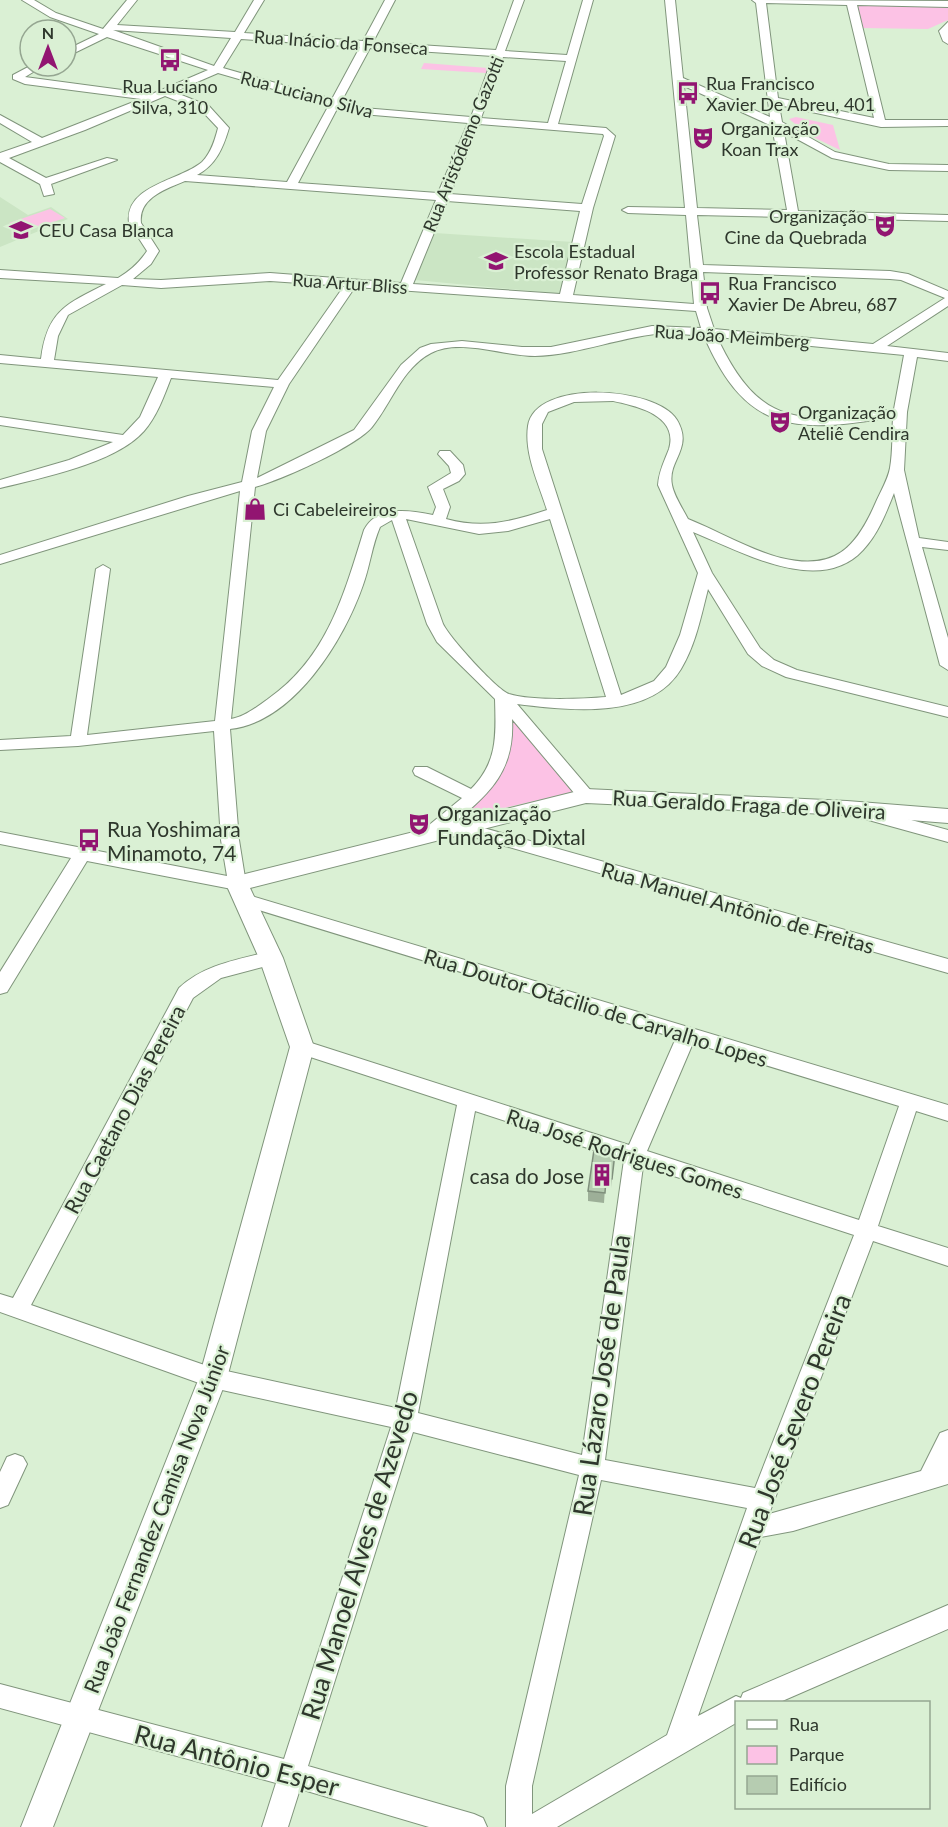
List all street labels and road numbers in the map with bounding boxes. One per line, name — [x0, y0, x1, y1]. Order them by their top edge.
street label: Rua Inácio da Fonseca — [253, 25, 429, 59]
street label: Rua Aristódemo Gazotti — [418, 53, 508, 235]
street label: Rua Luciano Silva — [238, 66, 376, 122]
street label: Rua Artur Bliss — [292, 268, 409, 298]
street label: Rua João Meimberg — [654, 320, 810, 352]
street label: Rua Geraldo Fraga de Oliveira — [612, 784, 886, 824]
street label: Rua Manuel Antônio de Freitas — [599, 856, 877, 958]
street label: Rua Doutor Otácilio de Carvalho Lopes — [421, 943, 771, 1071]
street label: Rua Caetano Dias Pereira — [58, 1000, 190, 1218]
street label: Rua José Rodrigues Gomes — [504, 1103, 746, 1203]
street label: Rua Lázaro José de Paula — [565, 1232, 637, 1518]
street label: Rua José Severo Pereira — [731, 1289, 857, 1553]
street label: Rua João Fernandez Camisa Nova Júnior — [78, 1341, 234, 1696]
street label: Rua Manoel Alves de Azevedo — [294, 1387, 424, 1723]
street label: Rua Antônio Esper — [131, 1717, 343, 1803]

